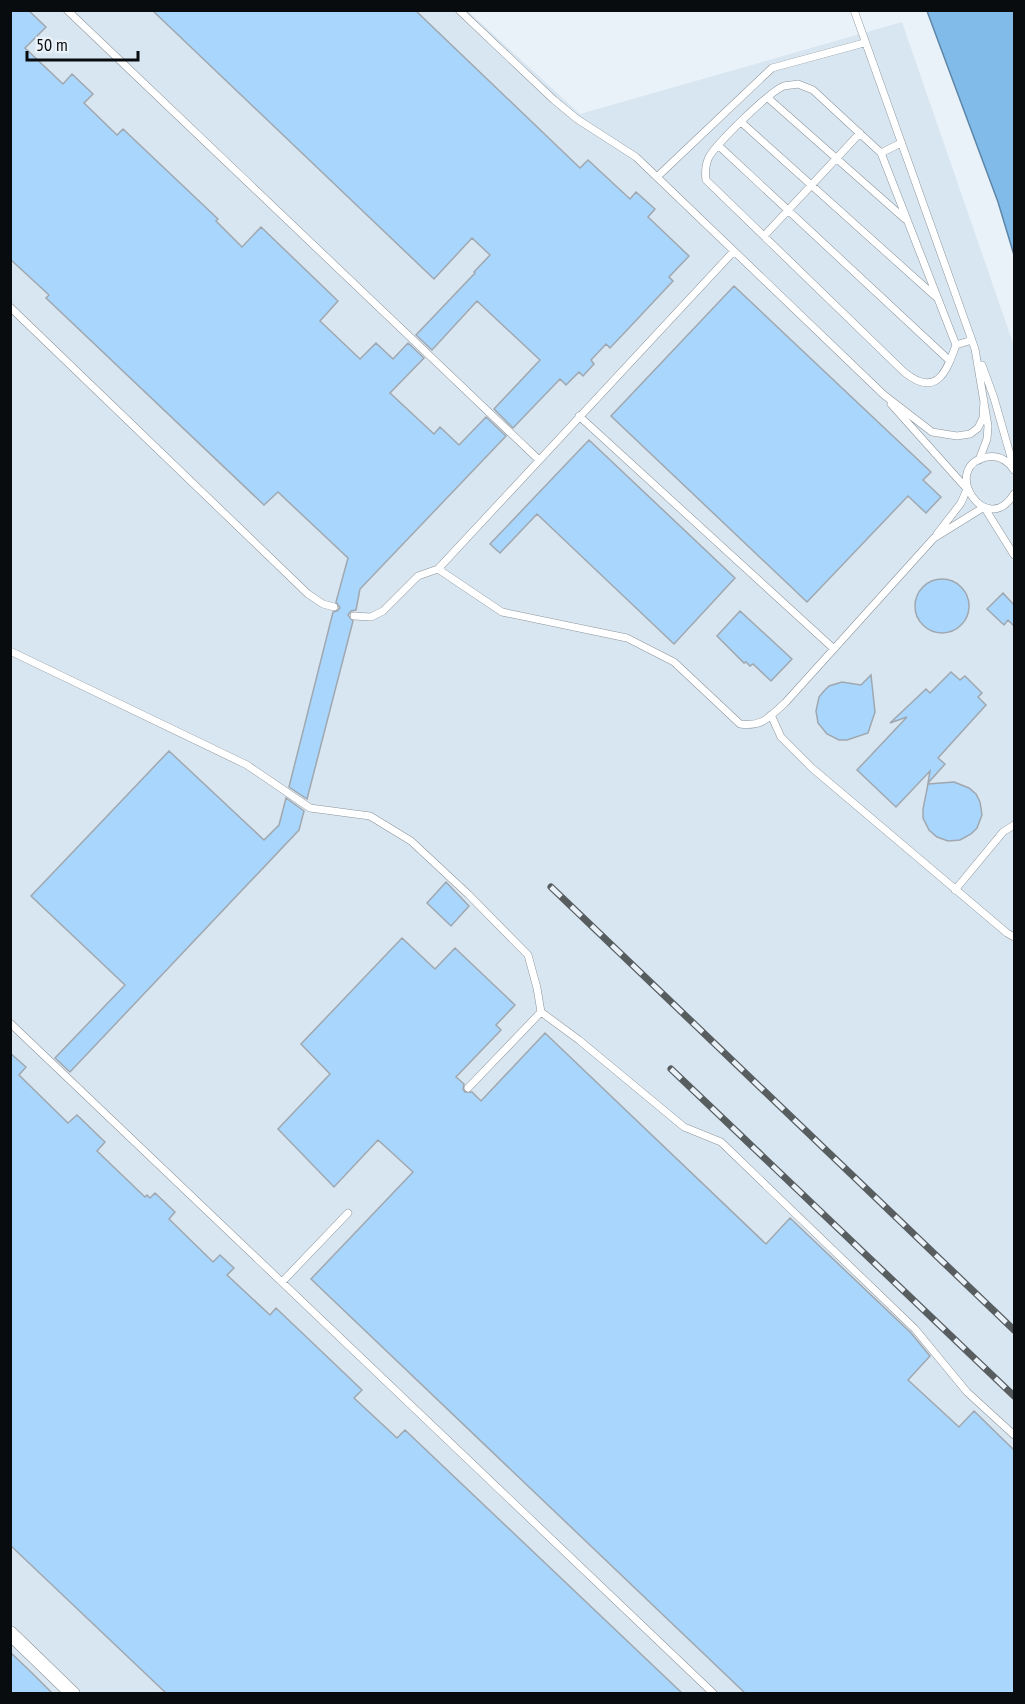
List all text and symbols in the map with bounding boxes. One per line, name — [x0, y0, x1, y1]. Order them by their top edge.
scale bar — [27, 24, 138, 62]
text: 50 m — [36, 33, 68, 56]

